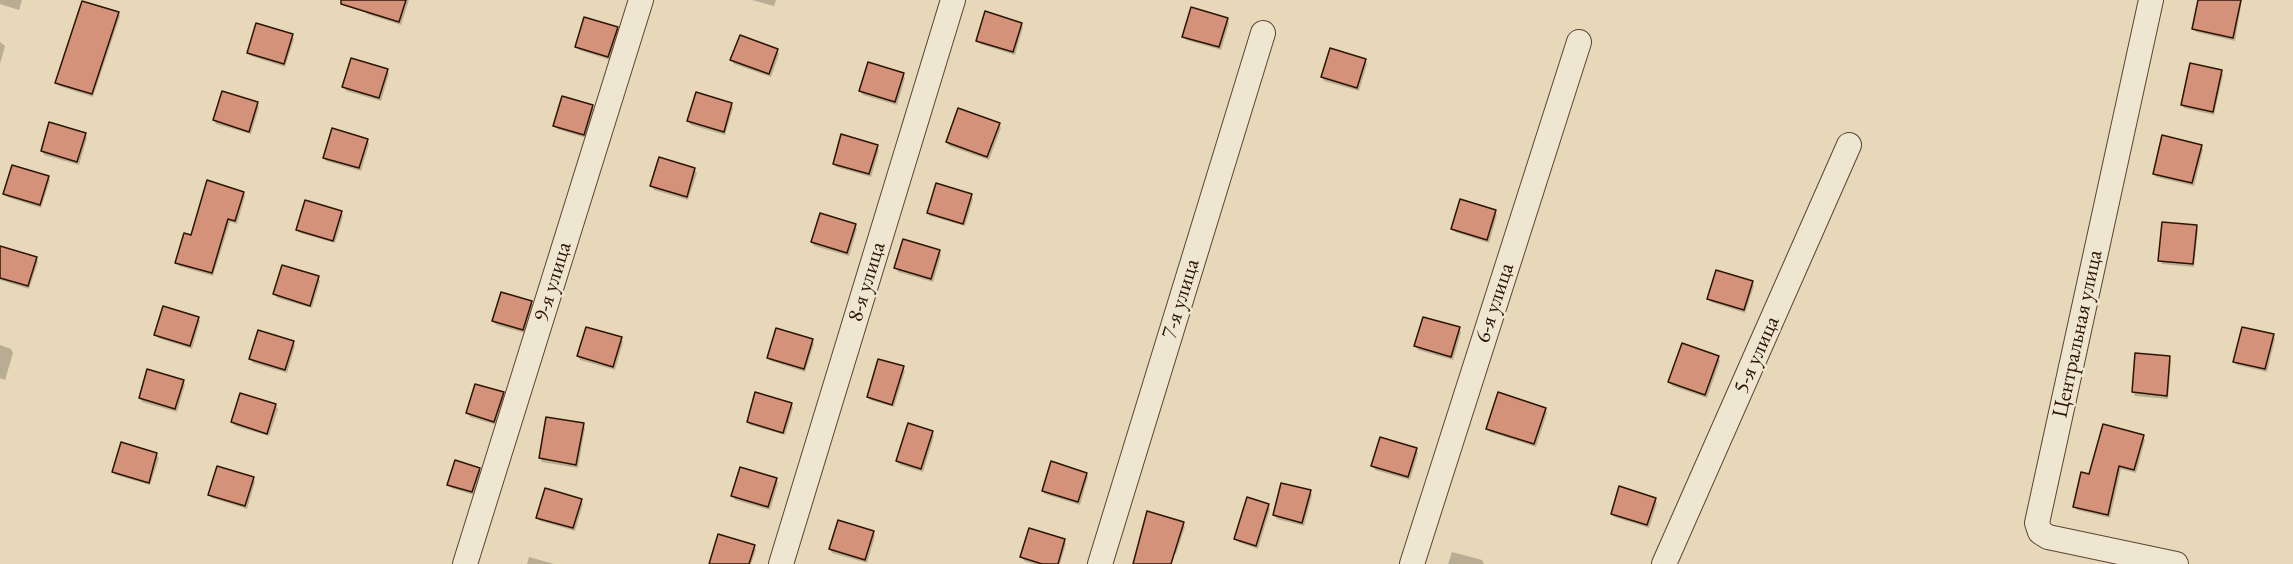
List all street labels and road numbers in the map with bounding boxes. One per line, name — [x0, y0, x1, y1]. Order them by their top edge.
street label: 9-я улица — [528, 239, 578, 325]
street label: 8-я улица — [842, 239, 892, 325]
street label: Центральная улица — [2047, 248, 2109, 420]
street label: 7-я улица — [1156, 256, 1206, 342]
street label: 6-я улица — [1470, 260, 1520, 346]
street label: 5-я улица — [1728, 312, 1786, 398]

